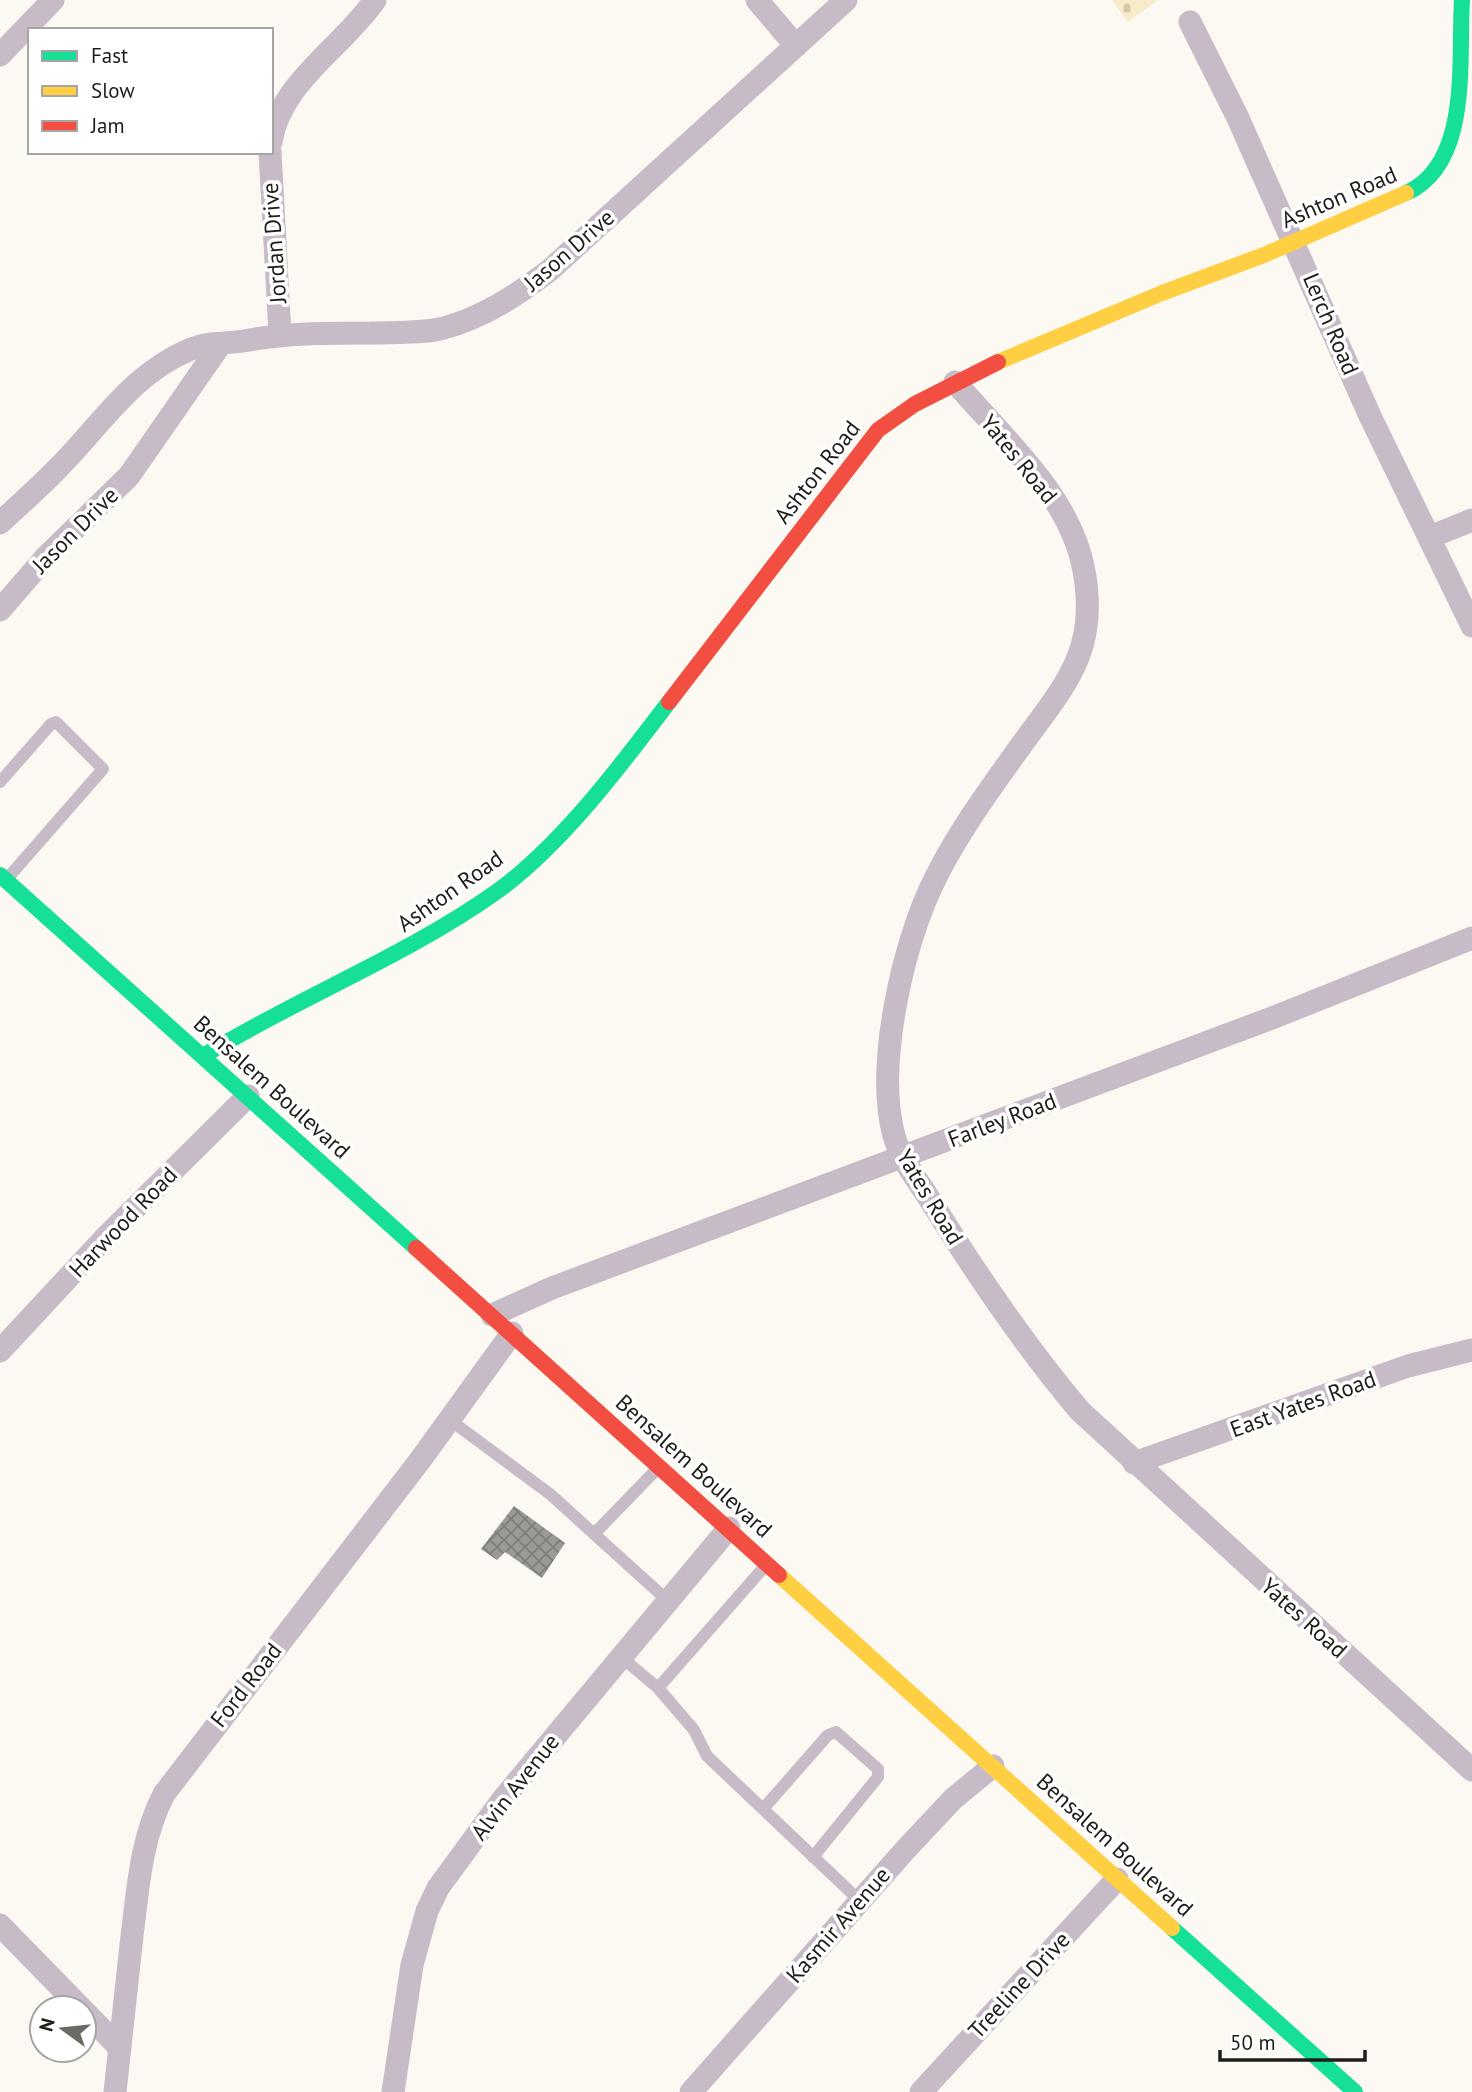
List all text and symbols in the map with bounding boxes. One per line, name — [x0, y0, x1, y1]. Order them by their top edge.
legend — [28, 28, 273, 154]
text: Fast — [91, 42, 128, 69]
text: Slow — [91, 77, 135, 104]
text: Jam — [90, 112, 125, 139]
street label: Ashton Road — [1277, 159, 1401, 234]
street label: Jordan Drive — [255, 182, 292, 305]
street label: Jason Drive — [517, 202, 620, 297]
street label: Lerch Road — [1297, 269, 1366, 379]
street label: Yates Road — [975, 408, 1064, 509]
street label: Ashton Road — [767, 414, 866, 529]
street label: Jason Drive — [25, 480, 124, 580]
street label: Ashton Road — [391, 843, 508, 938]
street label: Bensalem Boulevard — [188, 1009, 357, 1165]
street label: Farley Road — [944, 1086, 1060, 1153]
street label: Yates Road — [891, 1144, 970, 1250]
street label: Harwood Road — [62, 1160, 183, 1283]
street label: East Yates Road — [1226, 1364, 1380, 1443]
street label: Bensalem Boulevard — [610, 1388, 779, 1544]
street label: Yates Road — [1255, 1571, 1354, 1664]
street label: Ford Road — [204, 1637, 288, 1733]
street label: Alvin Avenue — [464, 1728, 565, 1846]
street label: Bensalem Boulevard — [1031, 1767, 1200, 1923]
street label: Kasmir Avenue — [779, 1861, 896, 1989]
street label: Treeline Drive — [962, 1925, 1076, 2044]
north arrow — [28, 1994, 98, 2064]
text: N — [33, 2015, 60, 2034]
scale bar — [1220, 2018, 1365, 2062]
text: 50 m — [1230, 2029, 1276, 2056]

